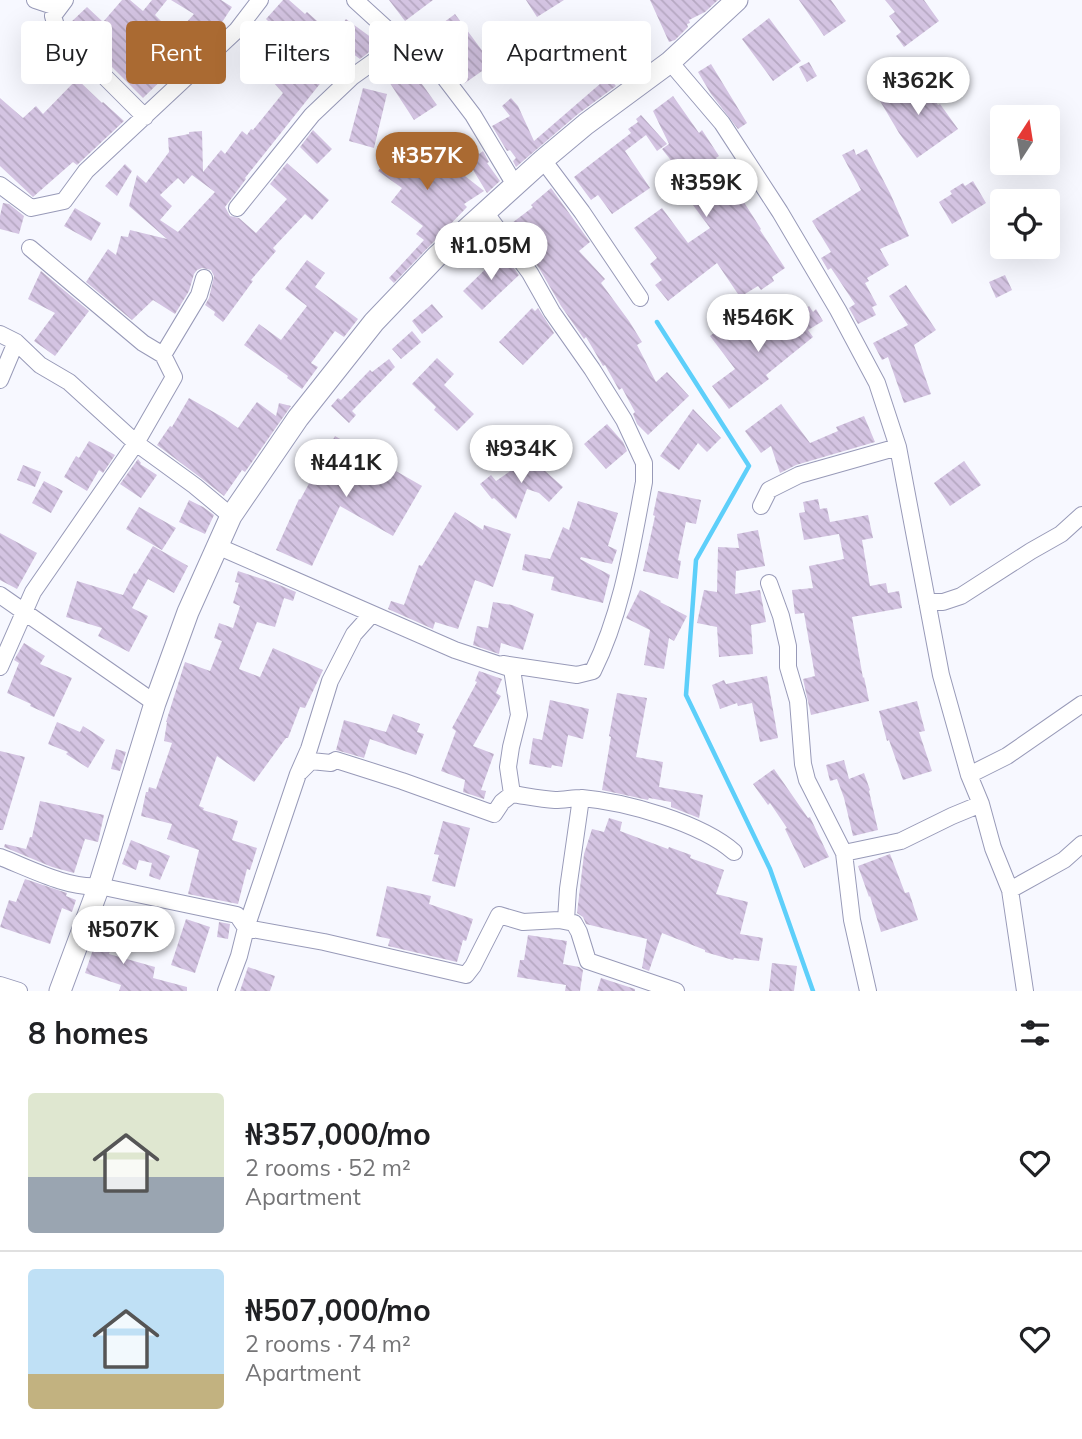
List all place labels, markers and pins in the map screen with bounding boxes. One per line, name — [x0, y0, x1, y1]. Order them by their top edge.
pin: ₦362K — [869, 58, 967, 117]
pin: ₦357K — [378, 132, 476, 192]
pin: ₦359K — [657, 160, 755, 219]
pin: ₦1.05M — [434, 222, 548, 282]
pin: ₦546K — [709, 294, 807, 354]
pin: ₦934K — [472, 426, 570, 485]
pin: ₦441K — [297, 440, 395, 499]
pin: ₦507K — [74, 906, 172, 966]

